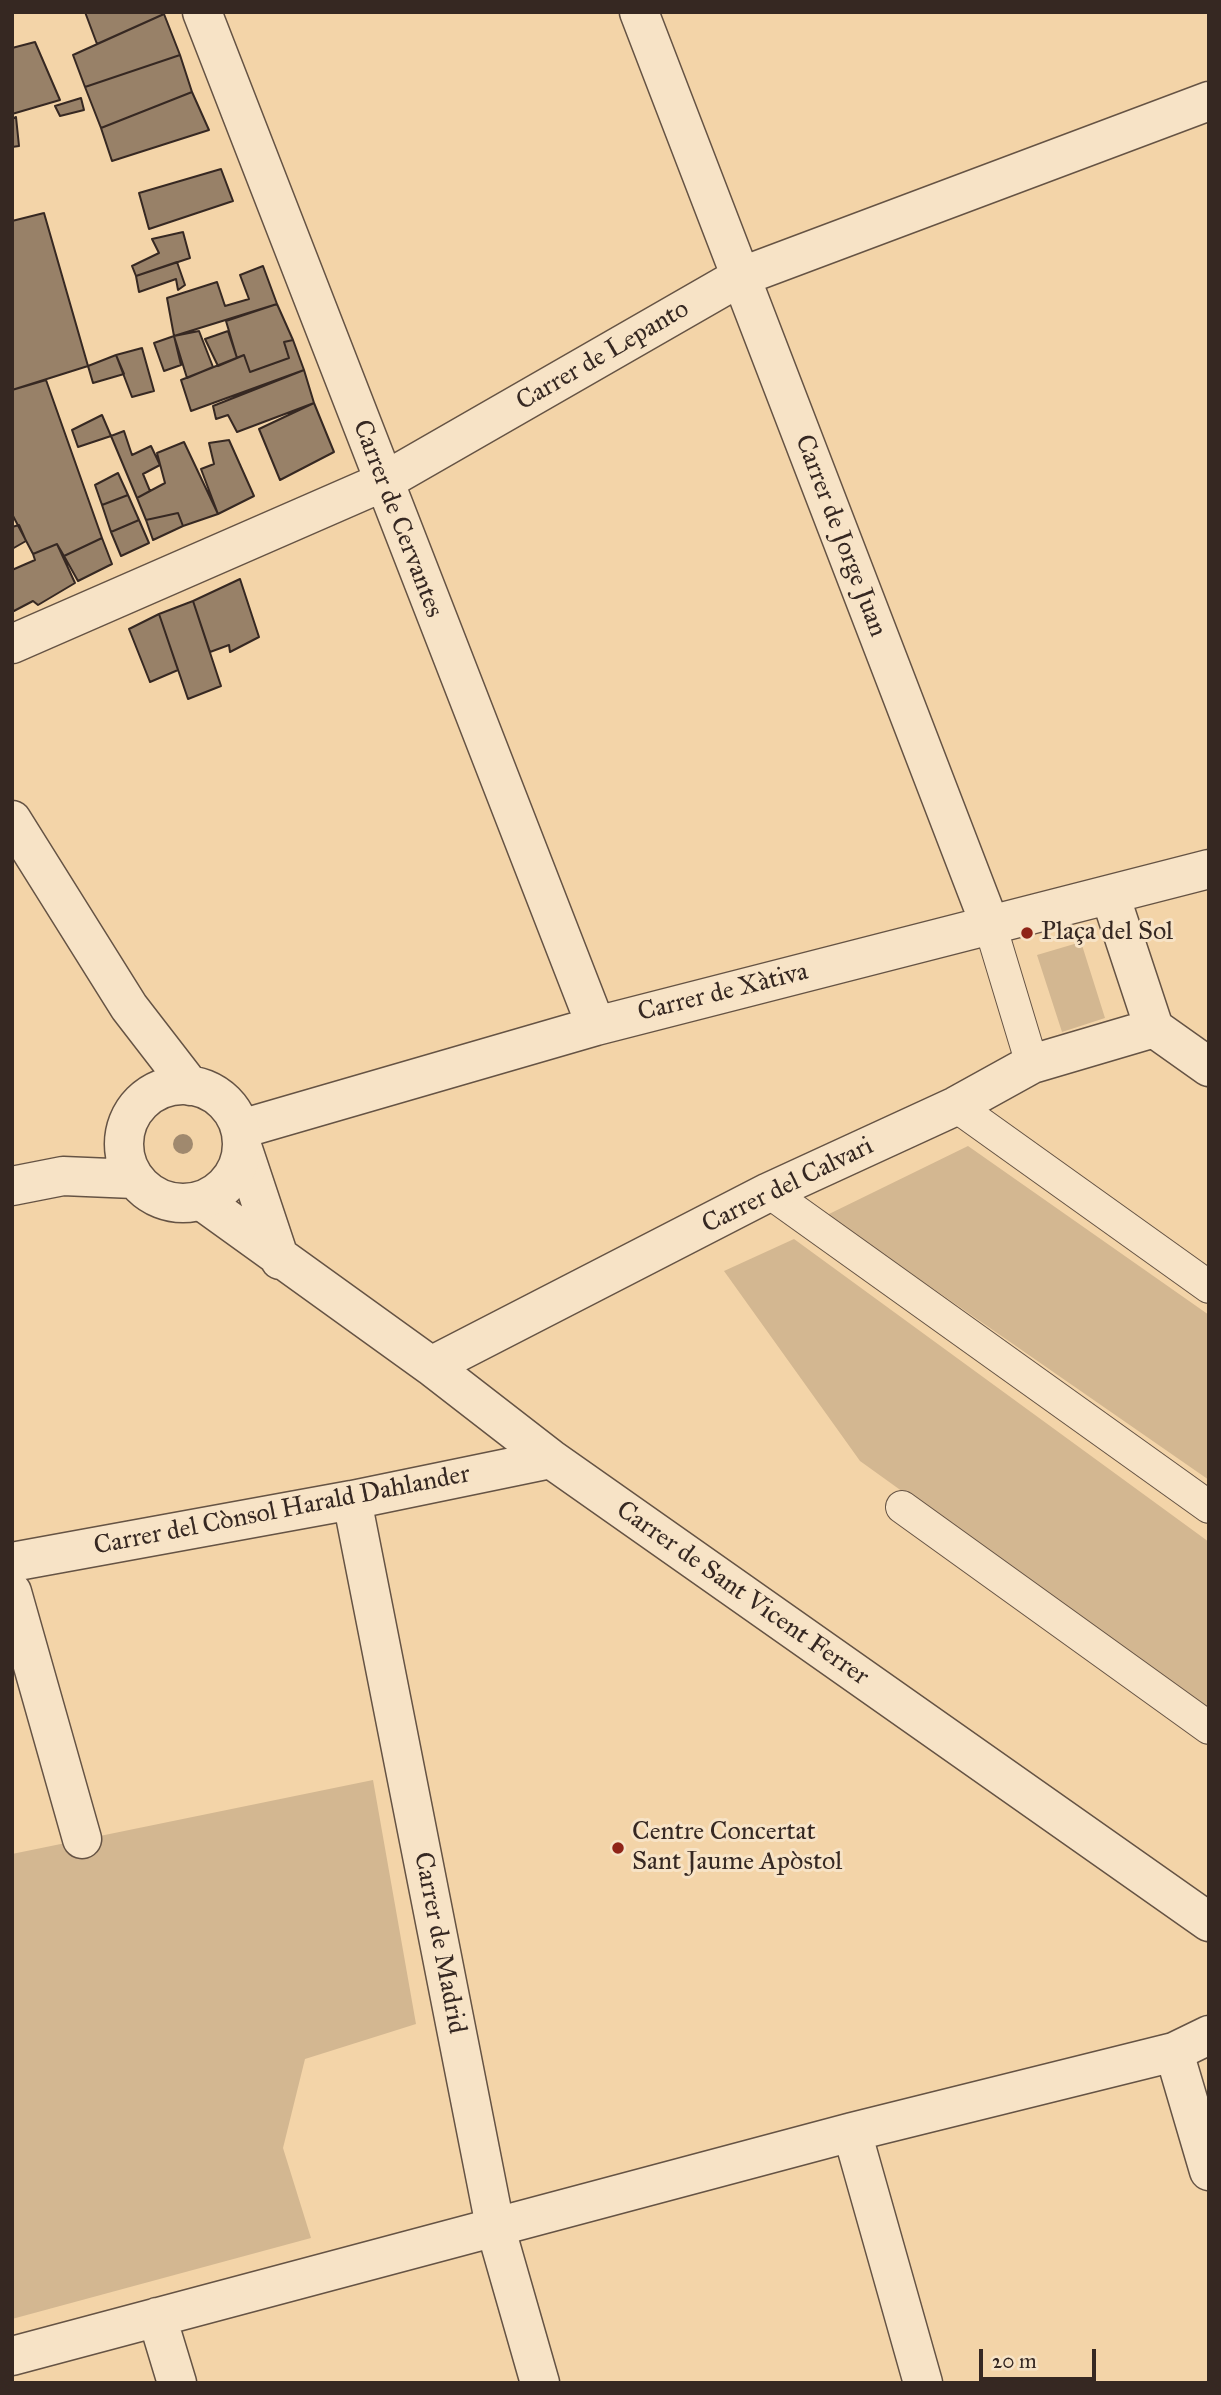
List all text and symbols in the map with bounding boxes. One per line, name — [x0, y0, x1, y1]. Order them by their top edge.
street label: Carrer de Lepanto — [511, 294, 695, 418]
street label: Carrer de Cervantes — [345, 416, 449, 622]
street label: Carrer de Jorge Juan — [787, 431, 893, 641]
place label: Plaça del Sol — [1041, 917, 1173, 949]
marker: Plaça del Sol — [1019, 925, 1035, 941]
street label: Carrer de Xàtiva — [635, 957, 811, 1029]
street label: Carrer del Calvari — [697, 1131, 879, 1241]
street label: Carrer del Cònsol Harald Dahlander — [91, 1459, 473, 1563]
street label: Carrer de Sant Vicent Ferrer — [610, 1495, 874, 1693]
place label: Centre Concertat Sant Jaume Apòstol — [632, 1817, 842, 1878]
marker: Centre Concertat Sant Jaume Apòstol — [610, 1840, 626, 1856]
street label: Carrer de Madrid — [406, 1850, 472, 2036]
scale bar — [983, 2336, 1100, 2380]
text: 20 m — [992, 2348, 1037, 2374]

